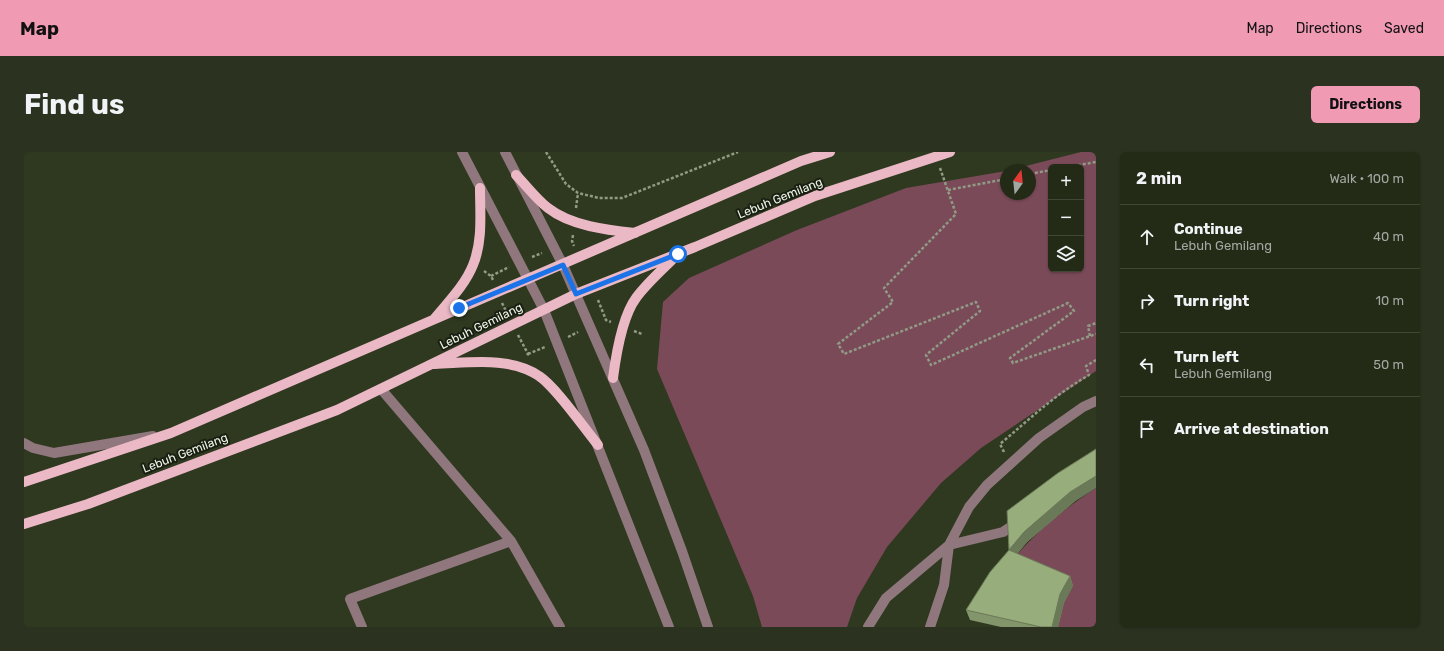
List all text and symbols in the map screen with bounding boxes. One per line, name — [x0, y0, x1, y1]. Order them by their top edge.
text: Map — [20, 17, 59, 40]
text: Map — [1247, 20, 1274, 37]
text: Directions — [1296, 20, 1362, 37]
text: Saved — [1384, 20, 1424, 37]
button: Directions — [1311, 86, 1420, 123]
text: Find us — [24, 88, 124, 121]
north arrow — [1000, 164, 1036, 200]
map controls — [1048, 164, 1084, 272]
button: + — [1048, 164, 1084, 200]
text: 2 min — [1136, 168, 1182, 188]
text: Walk · 100 m — [1329, 171, 1404, 186]
street label: Lebuh Gemilang — [735, 175, 825, 221]
button: − — [1048, 200, 1084, 236]
text: Continue — [1174, 220, 1243, 238]
icon: ahead — [1136, 226, 1158, 248]
text: 40 m — [1373, 229, 1404, 244]
button: layers — [1048, 236, 1084, 272]
text: Lebuh Gemilang — [1174, 238, 1272, 253]
route start — [669, 245, 687, 263]
icon: right — [1136, 290, 1158, 312]
text: Turn right — [1174, 292, 1249, 310]
text: 10 m — [1375, 293, 1404, 308]
route end — [450, 299, 468, 317]
street label: Lebuh Gemilang — [437, 300, 525, 352]
text: Turn left — [1174, 348, 1239, 366]
icon: left — [1136, 354, 1158, 376]
text: 50 m — [1373, 357, 1404, 372]
text: Lebuh Gemilang — [1174, 366, 1272, 381]
icon: arrive — [1136, 418, 1158, 440]
text: Arrive at destination — [1174, 420, 1329, 438]
street label: Lebuh Gemilang — [140, 430, 230, 476]

